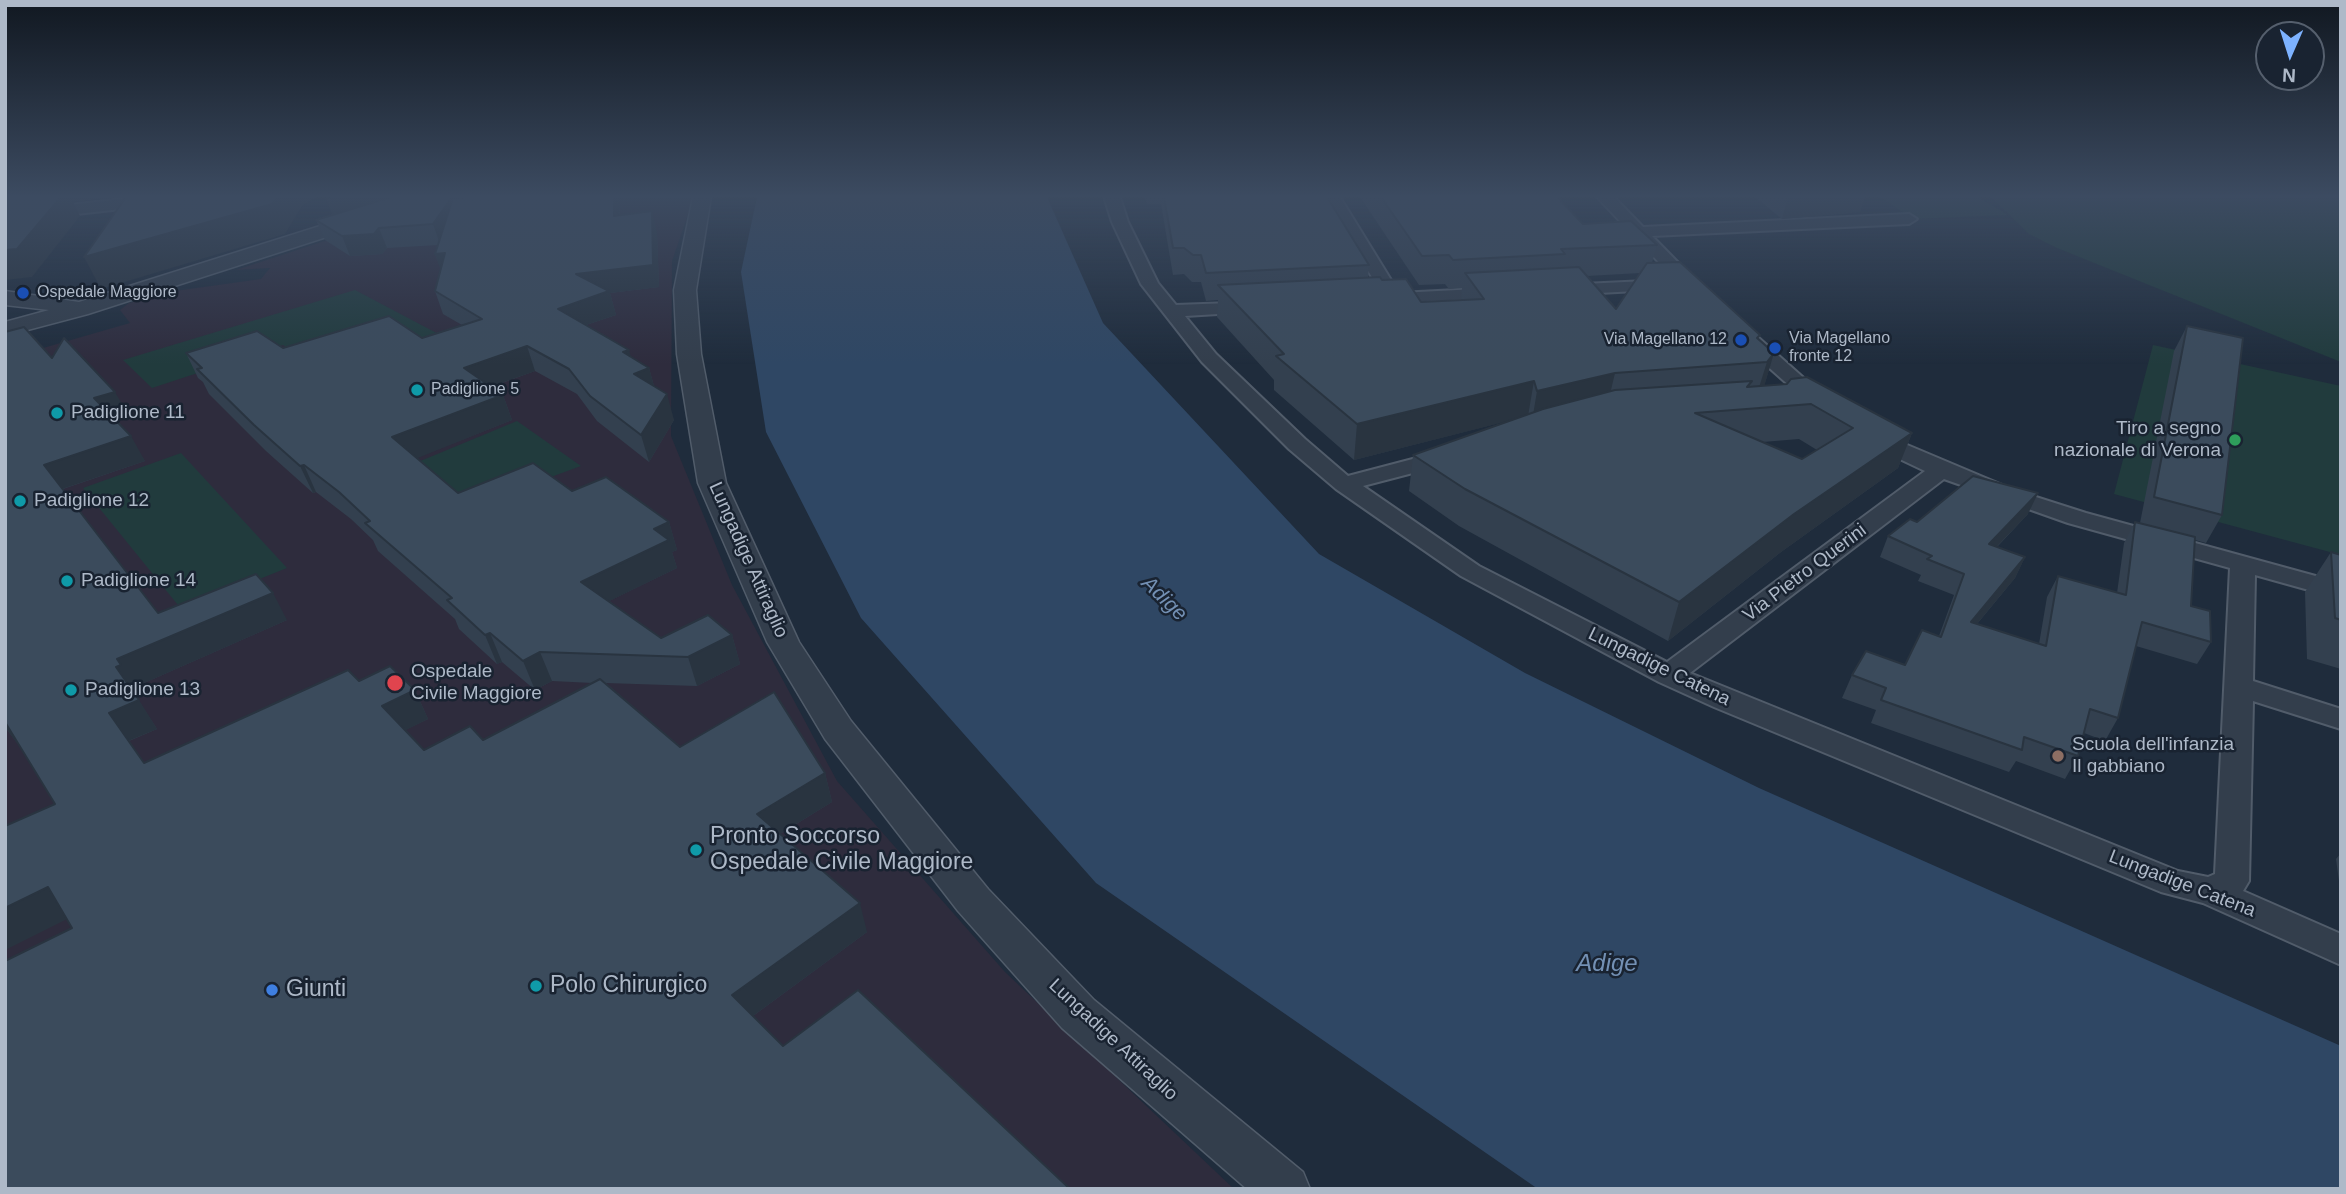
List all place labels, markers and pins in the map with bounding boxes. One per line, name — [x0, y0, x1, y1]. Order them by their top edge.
place label: Ospedale Maggiore — [37, 283, 177, 303]
marker: Ospedale Maggiore — [15, 285, 31, 301]
place label: Via Magellano fronte 12 — [1789, 329, 1890, 367]
place label: Via Magellano 12 — [1604, 330, 1727, 350]
marker: Via Magellano 12 — [1733, 332, 1749, 348]
marker: Via Magellano fronte 12 — [1767, 340, 1783, 356]
place label: Padiglione 5 — [431, 380, 519, 400]
marker: Padiglione 5 — [409, 382, 425, 398]
place label: Padiglione 11 — [71, 402, 185, 424]
marker: Padiglione 11 — [49, 405, 65, 421]
place label: Tiro a segno nazionale di Verona — [2054, 418, 2221, 462]
marker: Tiro a segno nazionale di Verona — [2227, 432, 2243, 448]
place label: Padiglione 12 — [34, 490, 149, 512]
marker: Padiglione 12 — [12, 493, 28, 509]
place label: Padiglione 14 — [81, 570, 196, 592]
marker: Padiglione 14 — [59, 573, 75, 589]
place label: Ospedale Civile Maggiore — [411, 661, 542, 705]
marker: Ospedale Civile Maggiore — [385, 673, 405, 693]
place label: Padiglione 13 — [85, 679, 200, 701]
marker: Padiglione 13 — [63, 682, 79, 698]
place label: Scuola dell'infanzia Il gabbiano — [2072, 734, 2234, 778]
marker: Scuola dell'infanzia Il gabbiano — [2050, 748, 2066, 764]
place label: Pronto Soccorso Ospedale Civile Maggiore — [710, 823, 973, 877]
marker: Pronto Soccorso Ospedale Civile Maggiore — [688, 842, 704, 858]
place label: Polo Chirurgico — [550, 972, 707, 1000]
place label: Giunti — [286, 976, 346, 1004]
marker: Polo Chirurgico — [528, 978, 544, 994]
marker: Giunti — [264, 982, 280, 998]

